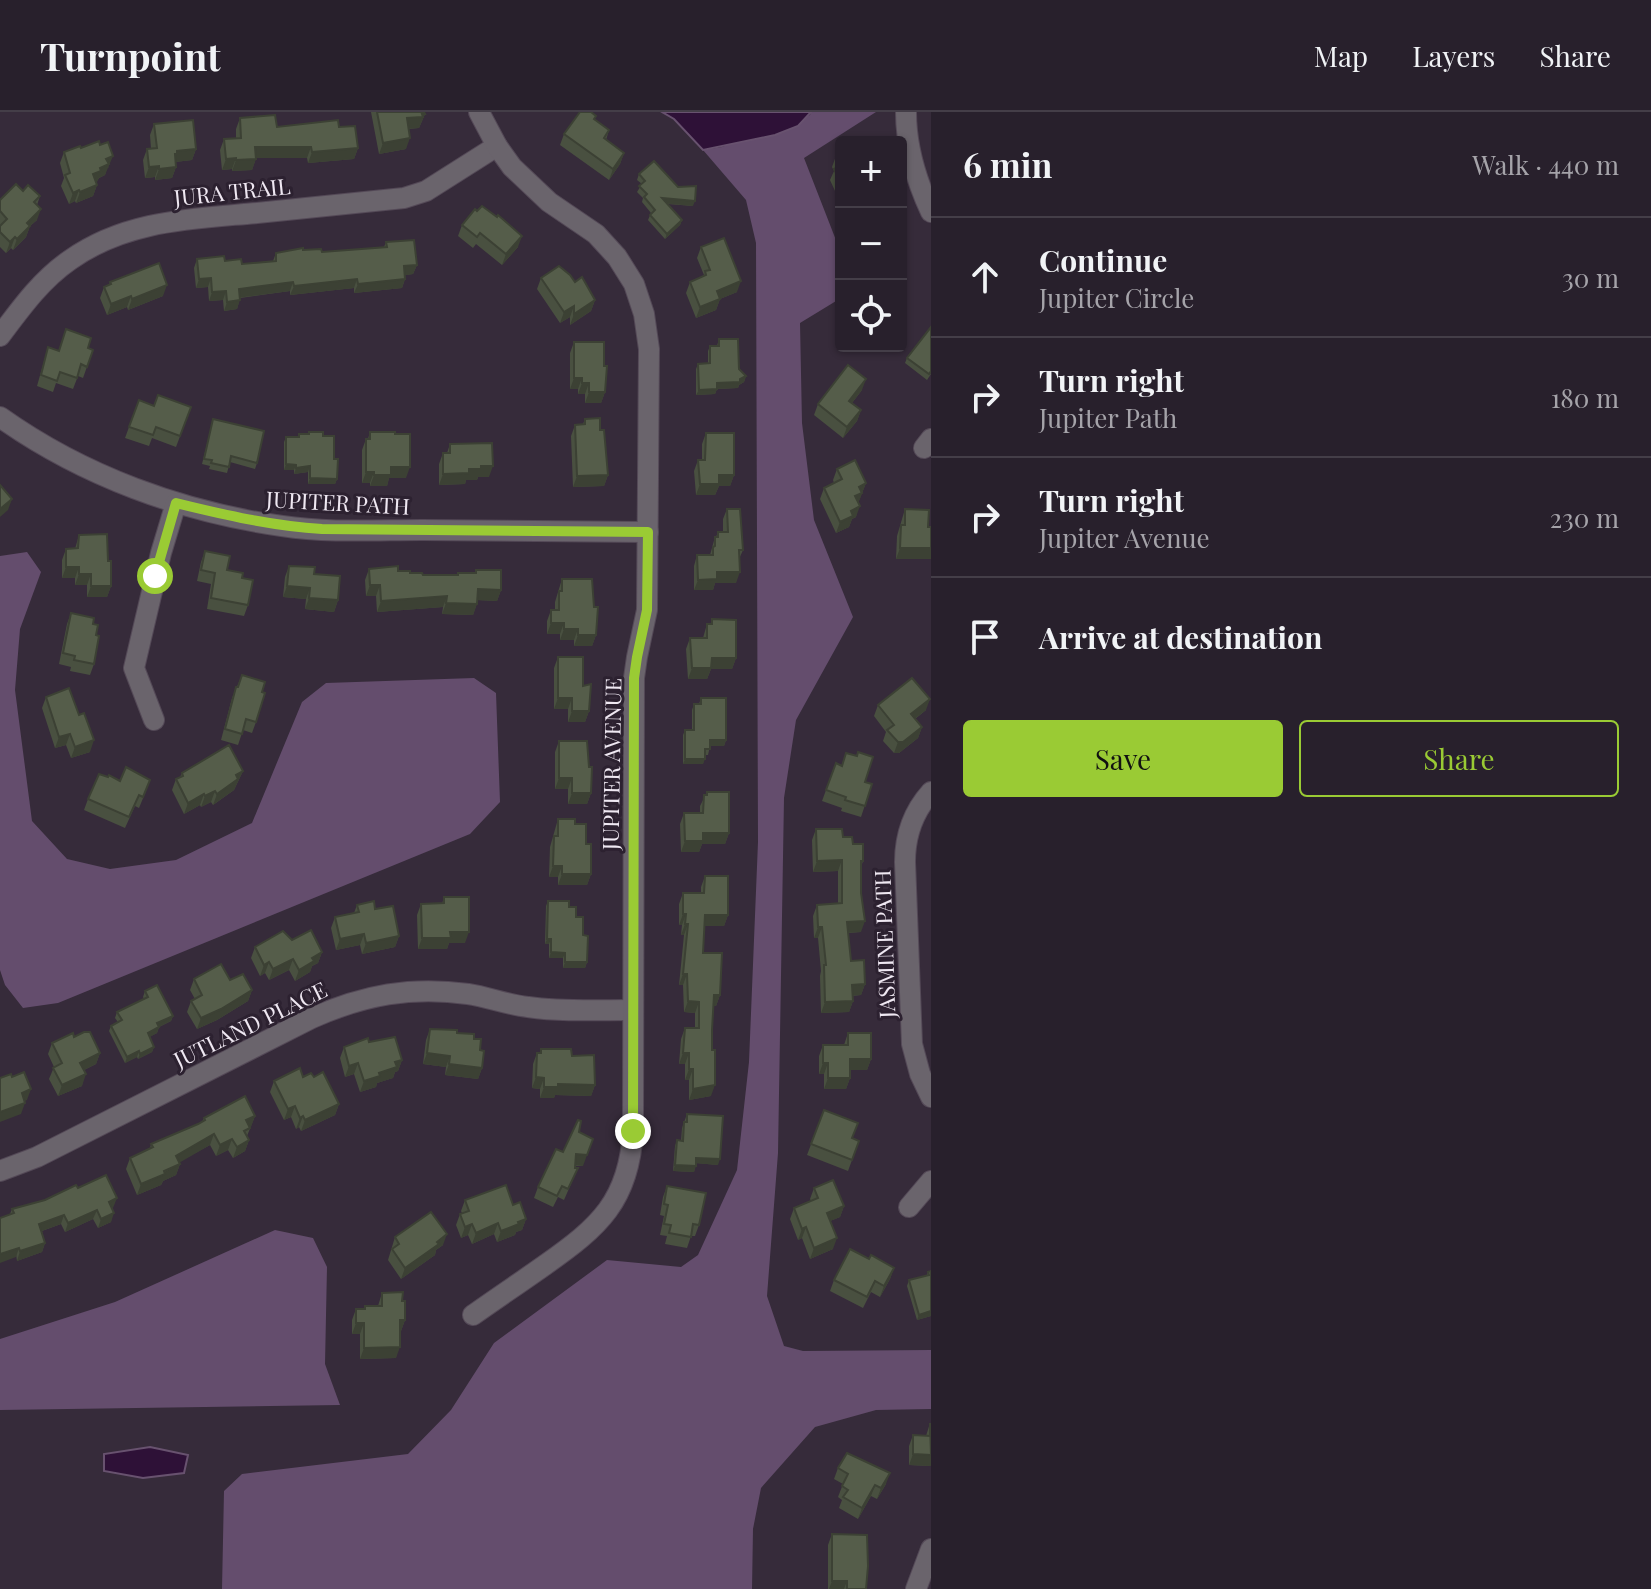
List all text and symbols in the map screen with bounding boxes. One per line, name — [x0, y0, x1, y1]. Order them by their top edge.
text: Turnpoint — [40, 30, 221, 81]
text: Map — [1314, 37, 1368, 74]
text: Layers — [1412, 37, 1495, 74]
text: Share — [1539, 37, 1611, 74]
map controls — [835, 136, 907, 352]
button: + — [835, 136, 907, 208]
text: 6 min — [963, 141, 1052, 187]
text: Walk · 440 m — [1472, 147, 1619, 182]
street label: JURA TRAIL — [171, 170, 292, 212]
button: − — [835, 208, 907, 280]
text: Continue — [1039, 240, 1167, 280]
icon: ahead — [963, 255, 1007, 299]
text: 30 m — [1562, 260, 1619, 295]
button: locate — [835, 280, 907, 352]
text: Jupiter Circle — [1039, 280, 1194, 315]
text: Turn right — [1039, 360, 1184, 400]
icon: right — [963, 375, 1007, 419]
text: 180 m — [1551, 380, 1619, 415]
text: Jupiter Path — [1039, 400, 1177, 435]
text: Turn right — [1039, 480, 1184, 520]
street label: JUPITER PATH — [264, 483, 411, 521]
icon: right — [963, 495, 1007, 539]
text: 230 m — [1550, 500, 1619, 535]
text: Jupiter Avenue — [1039, 520, 1210, 555]
route start — [137, 558, 173, 594]
icon: arrive — [963, 615, 1007, 659]
text: Arrive at destination — [1039, 617, 1322, 657]
street label: JUPITER AVENUE — [594, 678, 628, 851]
button: Save — [963, 720, 1283, 797]
button: Share — [1299, 720, 1619, 797]
street label: JASMINE PATH — [866, 869, 902, 1020]
street label: JUTLAND PLACE — [167, 974, 332, 1075]
route end — [615, 1113, 651, 1149]

